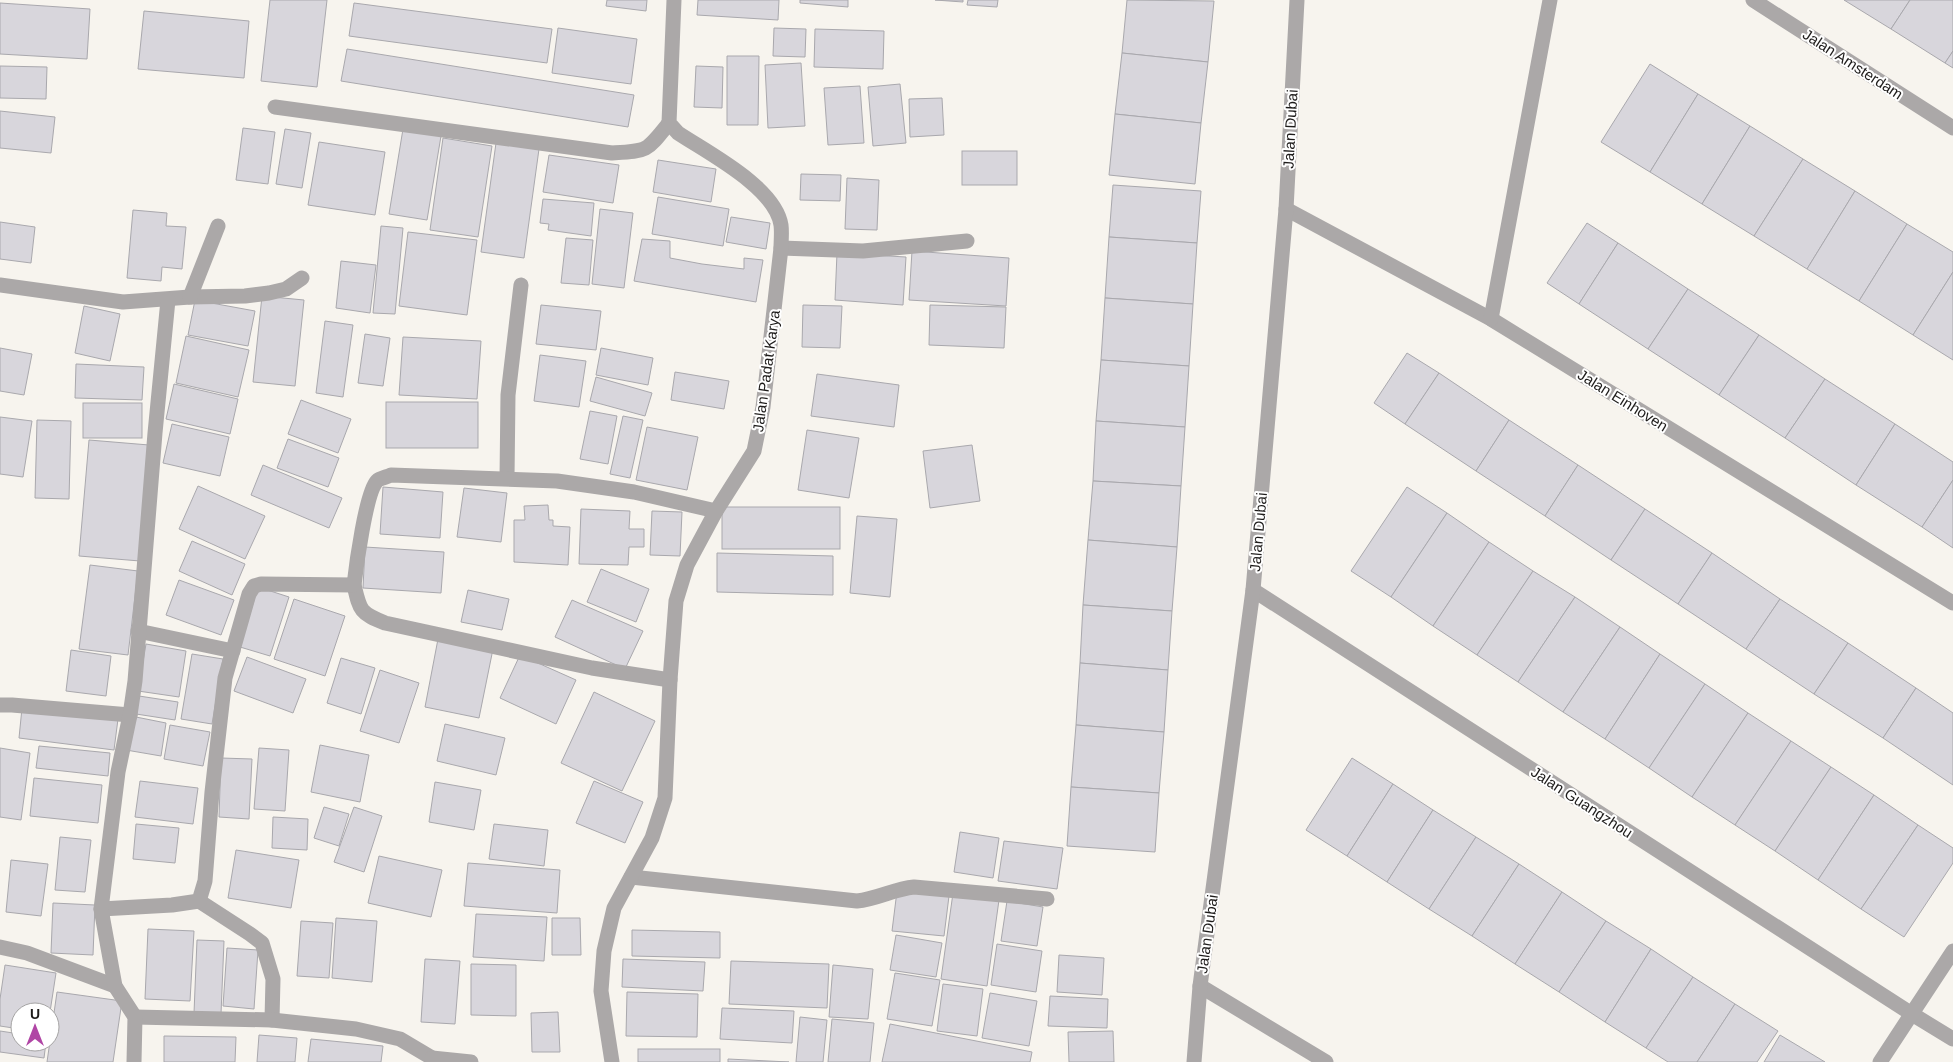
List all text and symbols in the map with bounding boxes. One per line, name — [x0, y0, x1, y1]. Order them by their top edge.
street label: Jalan Amsterdam — [1800, 25, 1906, 103]
street label: Jalan Dubai — [1279, 89, 1301, 169]
street label: Jalan Padat Karya — [749, 308, 783, 433]
street label: Jalan Einhoven — [1575, 366, 1671, 434]
street label: Jalan Dubai — [1246, 492, 1270, 572]
street label: Jalan Guangzhou — [1528, 763, 1636, 841]
street label: Jalan Dubai — [1193, 894, 1221, 974]
north arrow — [10, 1002, 60, 1052]
text: U — [30, 1006, 40, 1022]

